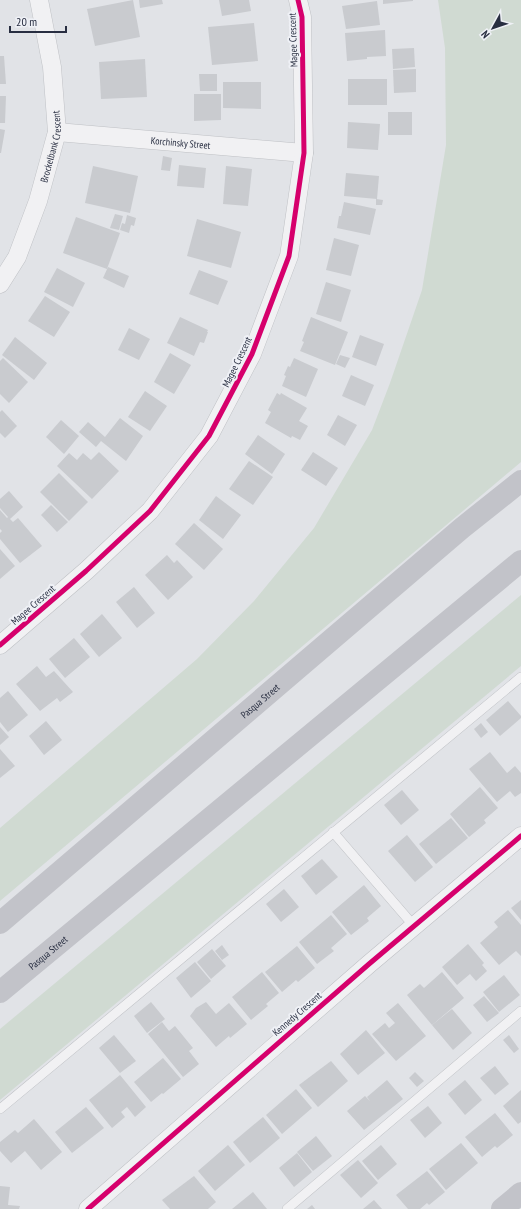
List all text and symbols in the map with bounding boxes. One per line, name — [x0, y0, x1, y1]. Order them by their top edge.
scale bar — [10, 8, 66, 34]
north arrow — [473, 8, 513, 48]
street label: Magee Crescent — [286, 12, 300, 67]
text: 20 m — [16, 14, 37, 29]
text: N — [478, 28, 493, 41]
street label: Brockelbank Crescent — [37, 110, 64, 184]
street label: Korchinsky Street — [150, 133, 211, 152]
street label: Magee Crescent — [219, 335, 255, 389]
street label: Magee Crescent — [8, 582, 58, 628]
street label: Pasqua Street — [238, 680, 282, 721]
street label: Pasqua Street — [25, 932, 70, 973]
street label: Kennedy Crescent — [270, 989, 324, 1039]

